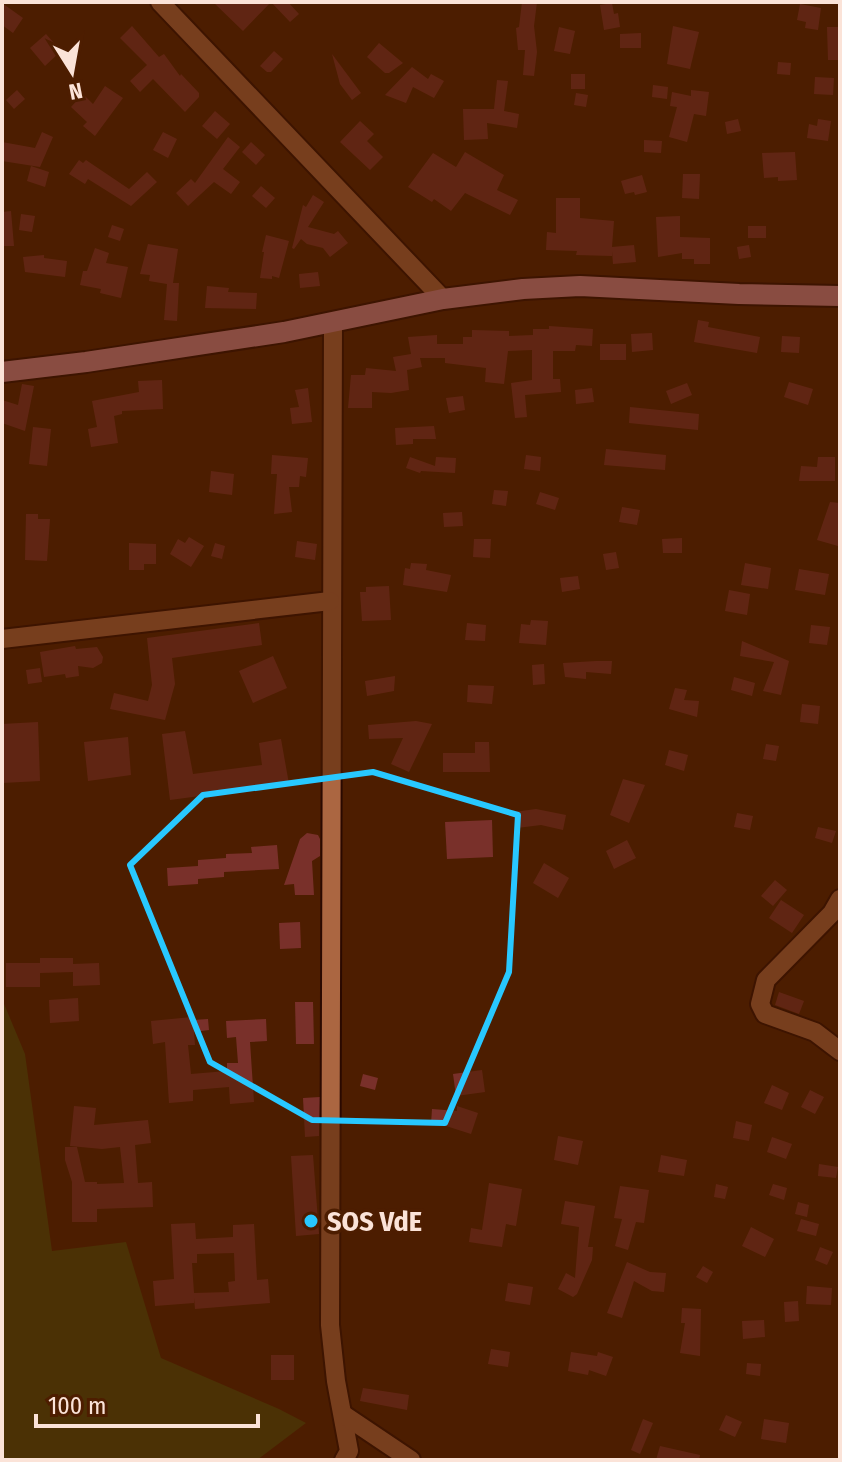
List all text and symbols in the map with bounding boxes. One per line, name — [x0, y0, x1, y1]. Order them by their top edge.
north arrow — [32, 32, 112, 112]
text: N — [67, 77, 85, 106]
place label: SOS VdE — [327, 1205, 422, 1238]
marker: SOS VdE — [302, 1212, 320, 1230]
scale bar — [36, 1378, 258, 1428]
text: 100 m — [48, 1392, 106, 1420]

